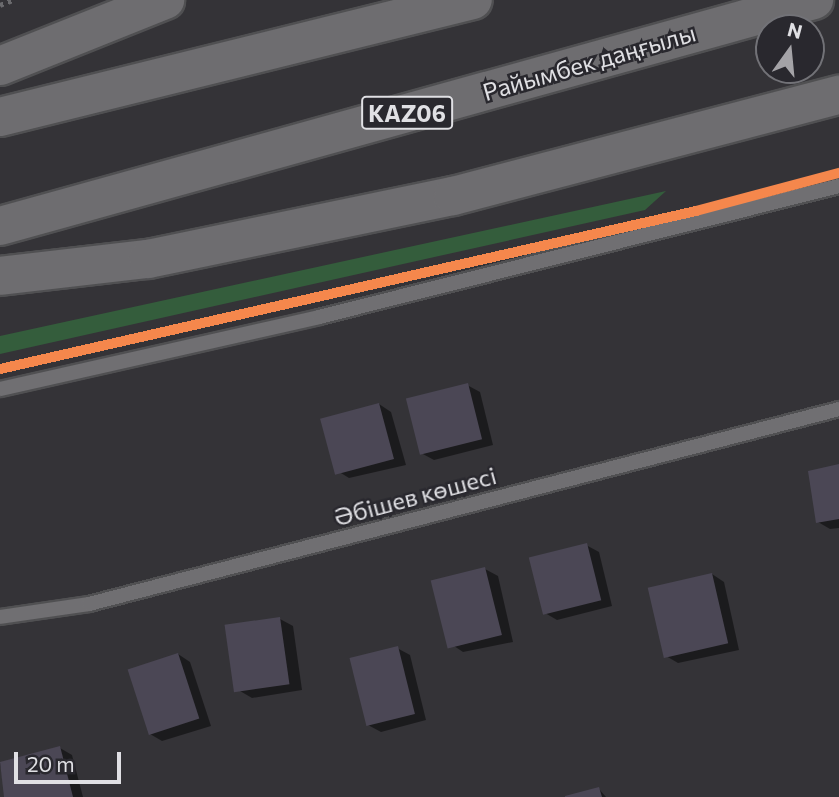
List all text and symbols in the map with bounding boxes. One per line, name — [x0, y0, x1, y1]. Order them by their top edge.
north arrow — [755, 14, 825, 84]
text: N — [785, 17, 805, 43]
street label: Райымбек даңғылы — [479, 18, 699, 106]
road number: KАZ06 — [360, 94, 454, 132]
street label: Әбішев көшесі — [331, 461, 499, 531]
scale bar — [18, 738, 124, 782]
text: 20 m — [27, 751, 75, 776]

